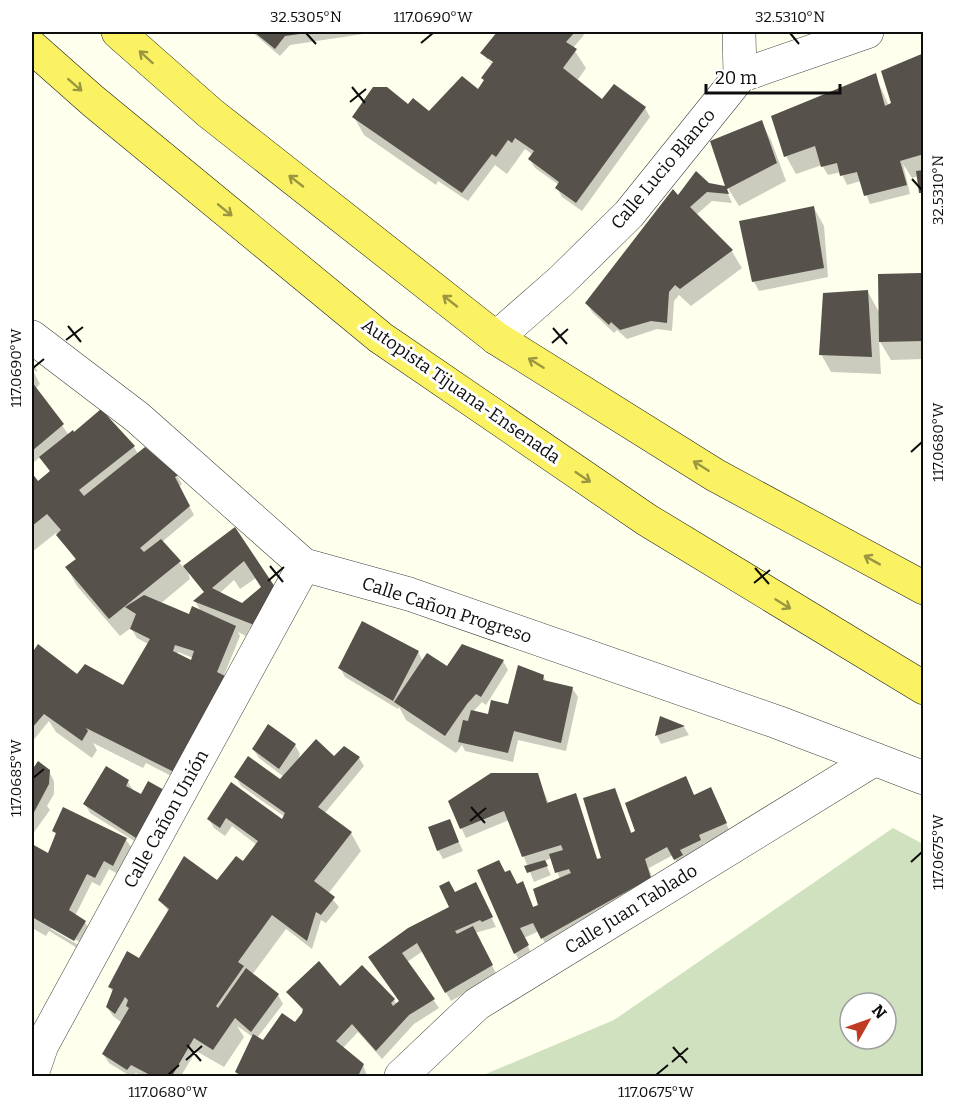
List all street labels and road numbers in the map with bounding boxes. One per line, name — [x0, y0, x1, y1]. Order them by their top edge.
street label: Calle Lucio Blanco — [606, 104, 720, 234]
street label: Autopista Tijuana-Ensenada — [357, 314, 565, 468]
street label: Calle Cañon Progreso — [359, 572, 535, 648]
street label: Calle Cañon Unión — [119, 745, 213, 892]
street label: Calle Juan Tablado — [561, 859, 701, 959]

